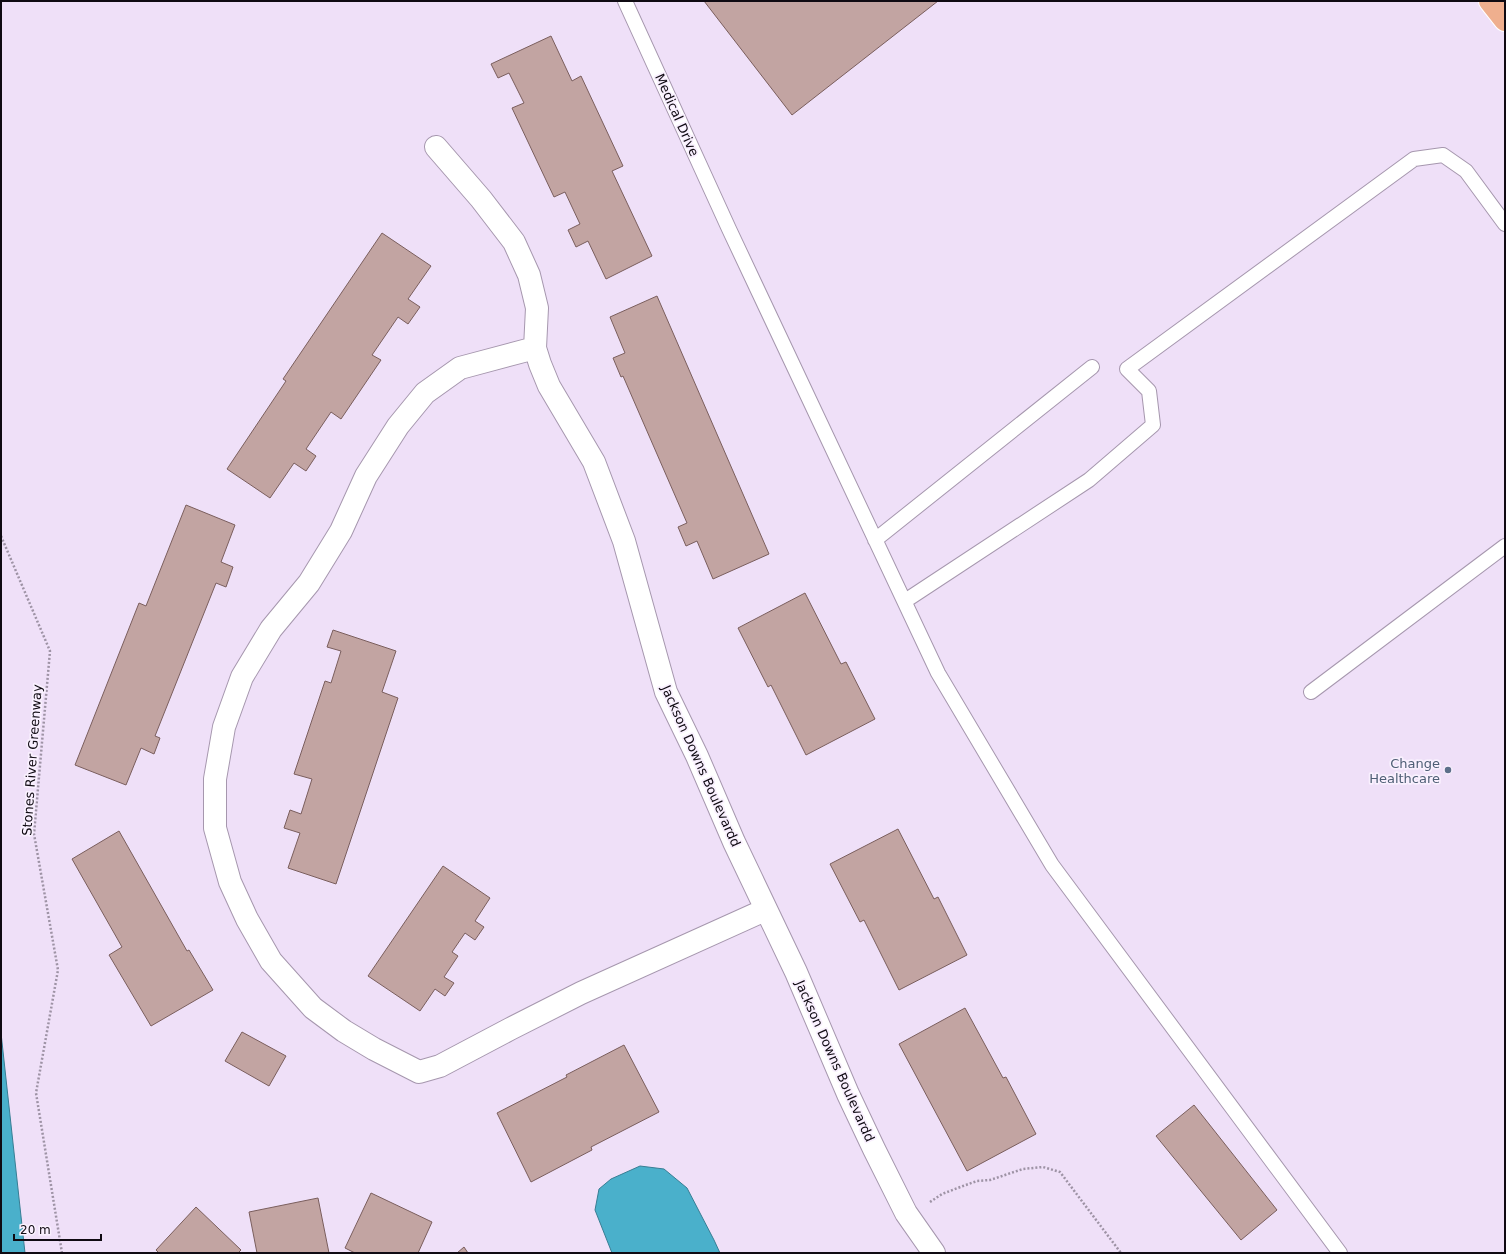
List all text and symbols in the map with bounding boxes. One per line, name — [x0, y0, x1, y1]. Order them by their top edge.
street label: Medical Drive — [652, 71, 702, 159]
street label: Jackson Downs Boulevardd — [658, 682, 744, 849]
street label: Stones River Greenway — [19, 683, 45, 836]
place label: Change Healthcare — [1369, 756, 1440, 786]
marker: Change Healthcare — [1443, 765, 1453, 775]
street label: Jackson Downs Boulevardd — [792, 977, 878, 1144]
scale bar — [14, 1216, 101, 1242]
text: 20 m — [20, 1223, 51, 1237]

